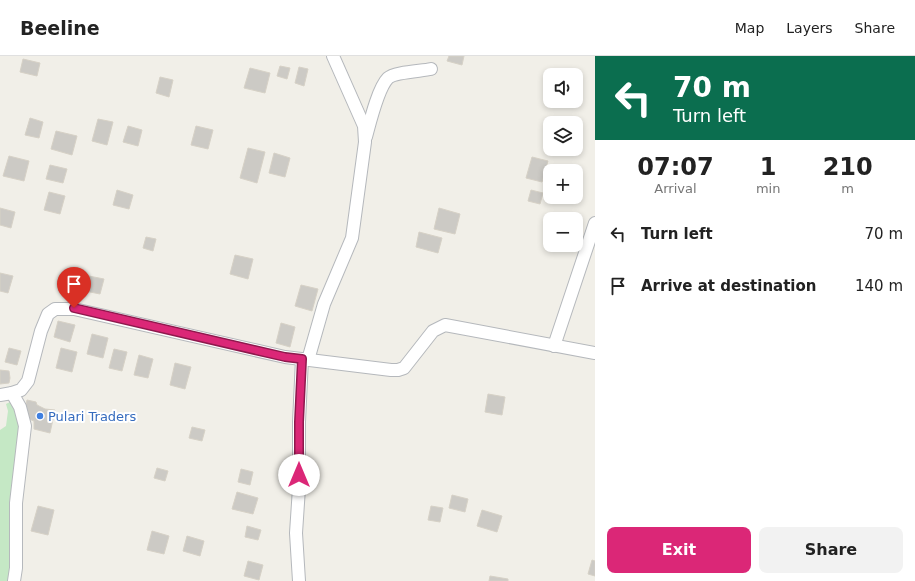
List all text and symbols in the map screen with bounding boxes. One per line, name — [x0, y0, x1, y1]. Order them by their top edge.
text: Beeline — [20, 17, 100, 39]
text: Map — [735, 20, 764, 36]
text: Layers — [786, 20, 833, 36]
text: Share — [855, 20, 895, 36]
map controls — [543, 68, 583, 252]
button: sound — [543, 68, 583, 108]
text: 70 m — [673, 71, 751, 104]
icon: left — [607, 72, 659, 124]
text: Turn left — [673, 105, 746, 126]
button: layers — [543, 116, 583, 156]
text: 07:07 — [637, 153, 714, 181]
text: 1 — [760, 153, 776, 181]
text: 210 — [823, 153, 873, 181]
button: + — [543, 164, 583, 204]
text: Arrival — [654, 181, 697, 196]
text: min — [756, 181, 780, 196]
text: m — [841, 181, 854, 196]
button: − — [543, 212, 583, 252]
icon: left — [607, 223, 629, 245]
text: Turn left — [641, 225, 713, 243]
text: 70 m — [865, 225, 903, 243]
pin — [57, 267, 91, 308]
icon: arrive — [63, 273, 85, 295]
icon: arrive — [607, 275, 629, 297]
text: Arrive at destination — [641, 277, 816, 295]
text: 140 m — [855, 277, 903, 295]
place label: Pulari Traders — [48, 409, 136, 424]
marker: Pulari Traders — [35, 411, 45, 421]
position arrow — [278, 454, 320, 496]
button: Exit — [607, 527, 751, 573]
button: Share — [759, 527, 903, 573]

